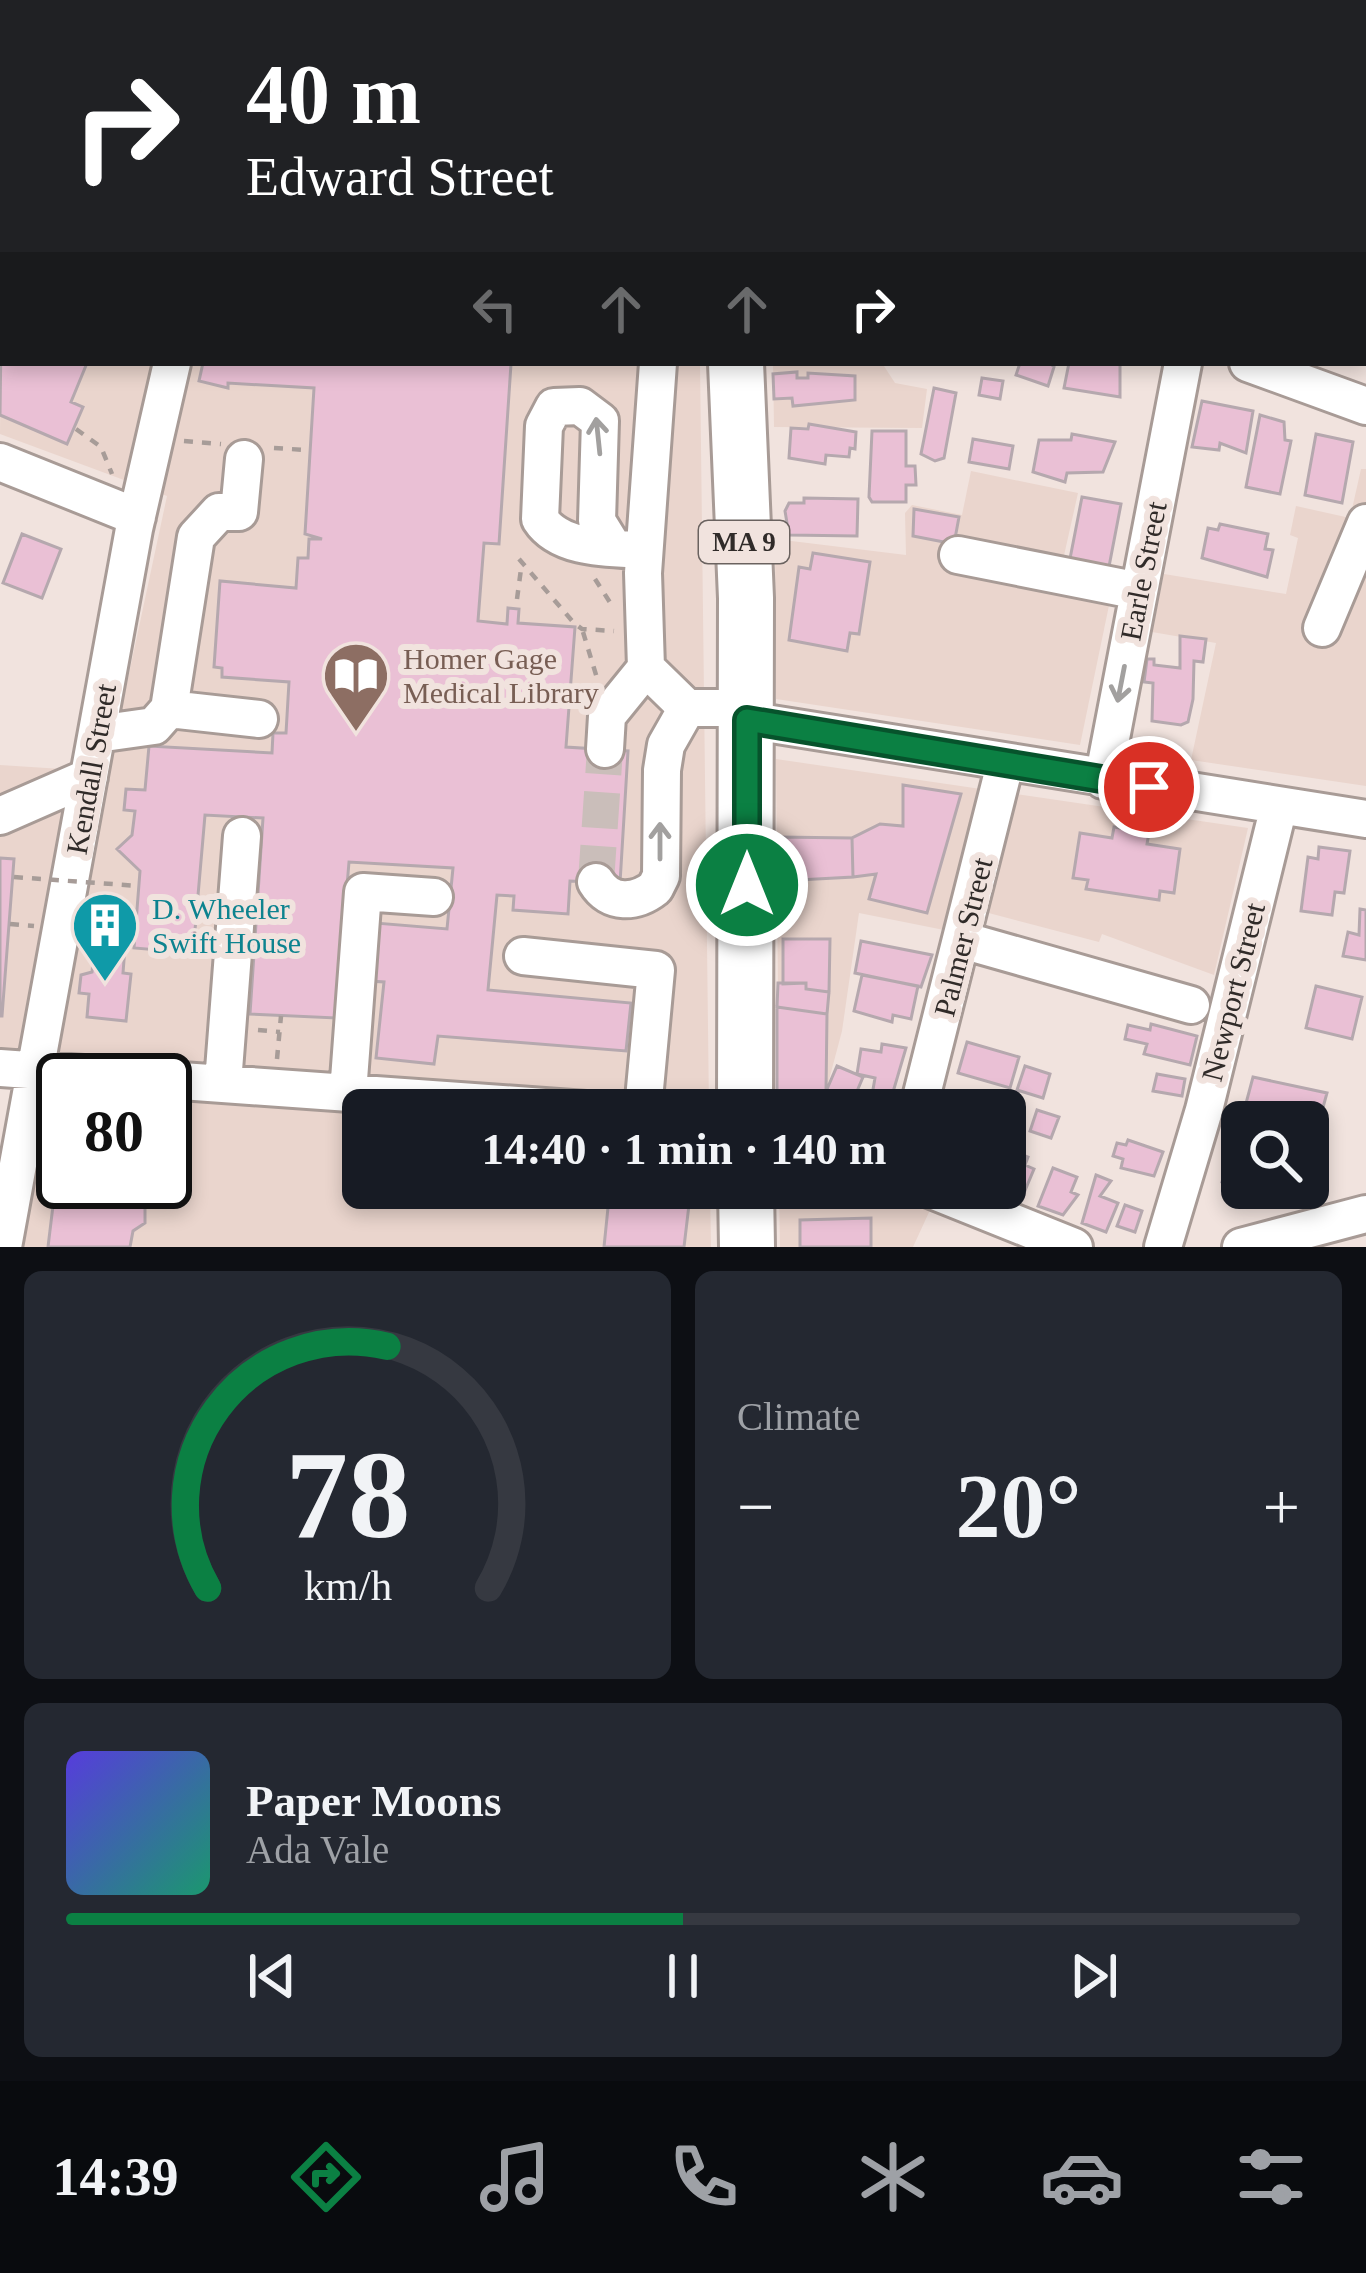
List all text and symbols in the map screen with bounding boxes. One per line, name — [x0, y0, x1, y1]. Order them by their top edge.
icon: right — [48, 48, 204, 204]
text: 40 m — [246, 48, 421, 141]
text: Edward Street — [246, 147, 553, 207]
icon: left — [462, 276, 528, 342]
icon: ahead — [588, 276, 654, 342]
icon: ahead — [714, 276, 780, 342]
icon: right — [840, 276, 906, 342]
one-way arrow — [586, 418, 609, 457]
street label: Earle Street — [1113, 498, 1173, 643]
road number: MA 9 — [699, 521, 789, 563]
library icon: Homer Gage Medical Library — [321, 640, 391, 734]
place label: Homer Gage Medical Library — [403, 642, 599, 709]
one-way arrow — [1109, 664, 1131, 703]
street label: Kendall Street — [60, 681, 122, 857]
pin — [1098, 736, 1200, 838]
icon: arrive — [1116, 754, 1182, 820]
one-way arrow — [649, 822, 672, 861]
position arrow — [684, 822, 810, 948]
street label: Palmer Street — [927, 854, 999, 1020]
building icon: D. Wheeler Swift House — [70, 890, 140, 984]
place label: D. Wheeler Swift House — [152, 892, 301, 959]
street label: Newport Street — [1195, 899, 1271, 1085]
speed limit sign: 80 — [36, 1053, 192, 1209]
map controls — [1221, 1101, 1329, 1209]
button: search — [1221, 1101, 1329, 1209]
text: 14:40 · 1 min · 140 m — [482, 1124, 887, 1174]
text: Climate — [737, 1395, 860, 1438]
text: 78 — [285, 1426, 410, 1564]
text: 20° — [956, 1457, 1082, 1556]
text: − — [737, 1470, 774, 1543]
text: + — [1263, 1470, 1300, 1543]
text: km/h — [303, 1562, 392, 1609]
text: Paper Moons — [246, 1776, 501, 1826]
text: Ada Vale — [246, 1828, 389, 1871]
icon: previous — [239, 1943, 305, 2009]
icon: pause — [650, 1943, 716, 2009]
icon: next — [1061, 1943, 1127, 2009]
icon: directions — [284, 2135, 368, 2219]
icon: music — [473, 2135, 557, 2219]
icon: phone — [662, 2135, 746, 2219]
icon: climate — [851, 2135, 935, 2219]
icon: car — [1040, 2135, 1124, 2219]
icon: filters — [1229, 2135, 1313, 2219]
text: 14:39 — [53, 2147, 179, 2207]

